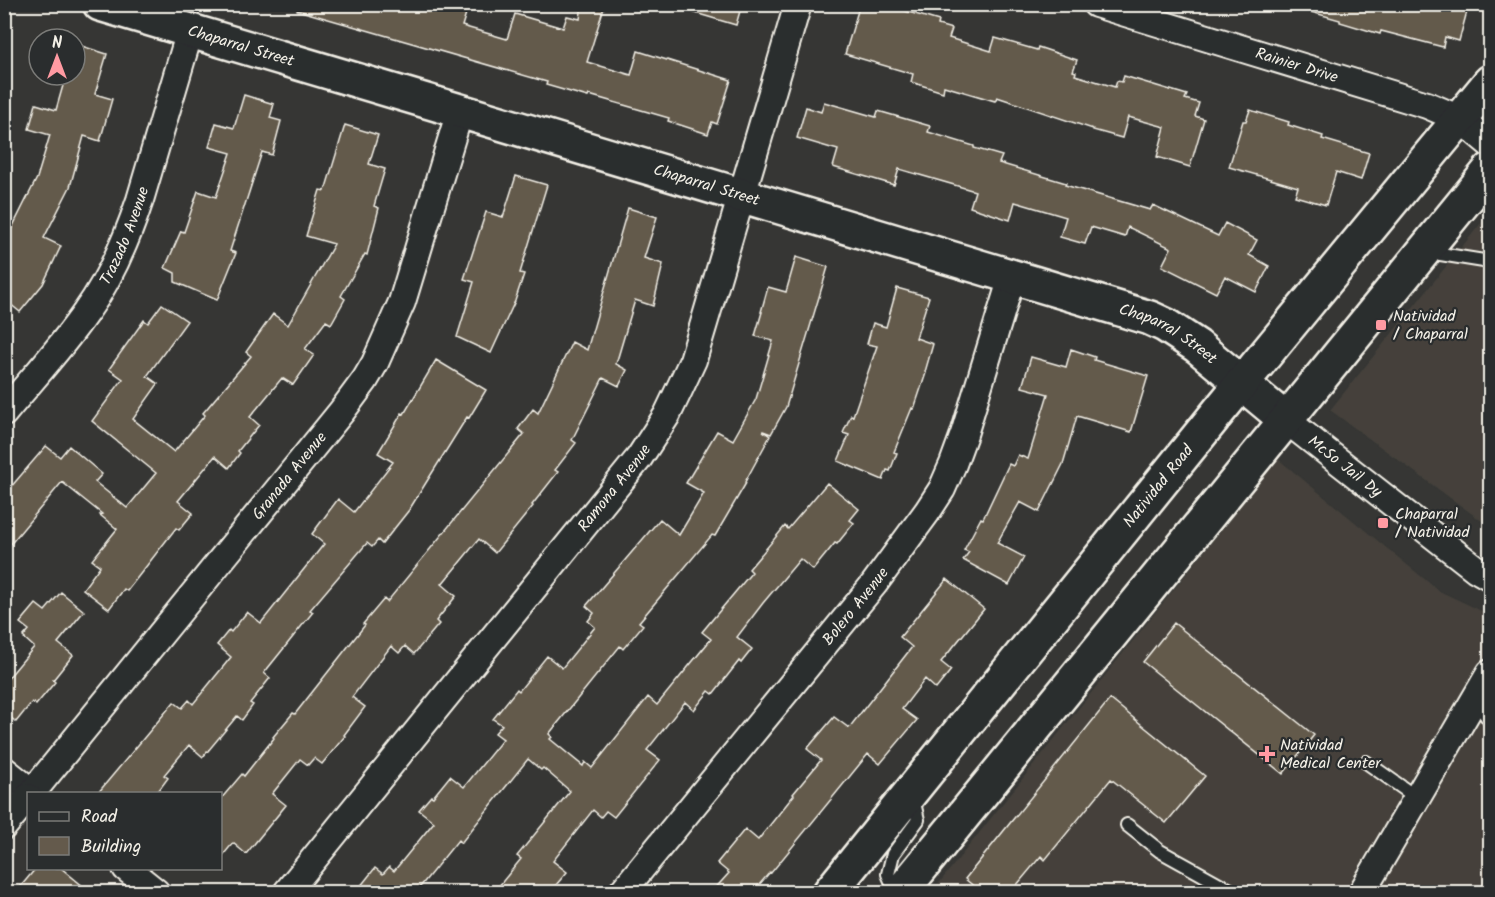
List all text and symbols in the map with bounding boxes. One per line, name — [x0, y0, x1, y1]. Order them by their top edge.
street label: Chaparral Street — [185, 18, 298, 74]
north arrow — [27, 27, 87, 87]
text: N — [52, 31, 62, 56]
street label: Rainier Drive — [1252, 41, 1341, 90]
street label: Chaparral Street — [650, 157, 764, 213]
street label: Trazado Avenue — [93, 184, 156, 290]
street label: Chaparral Street — [1116, 297, 1223, 371]
place label: Natividad / Chaparral — [1393, 304, 1468, 347]
marker: Natividad / Chaparral — [1374, 318, 1388, 332]
street label: Granada Avenue — [246, 426, 333, 525]
street label: McSo Jail Dy — [1302, 429, 1388, 504]
street label: Natividad Road — [1117, 438, 1200, 533]
street label: Ramona Avenue — [571, 439, 657, 537]
place label: Chaparral / Natividad — [1395, 502, 1470, 545]
marker: Chaparral / Natividad — [1376, 516, 1390, 530]
street label: Bolero Avenue — [816, 562, 895, 651]
place label: Natividad Medical Center — [1280, 733, 1382, 776]
marker: Natividad Medical Center — [1258, 745, 1276, 763]
legend — [27, 792, 222, 870]
text: Road — [81, 803, 118, 832]
text: Building — [81, 833, 141, 862]

